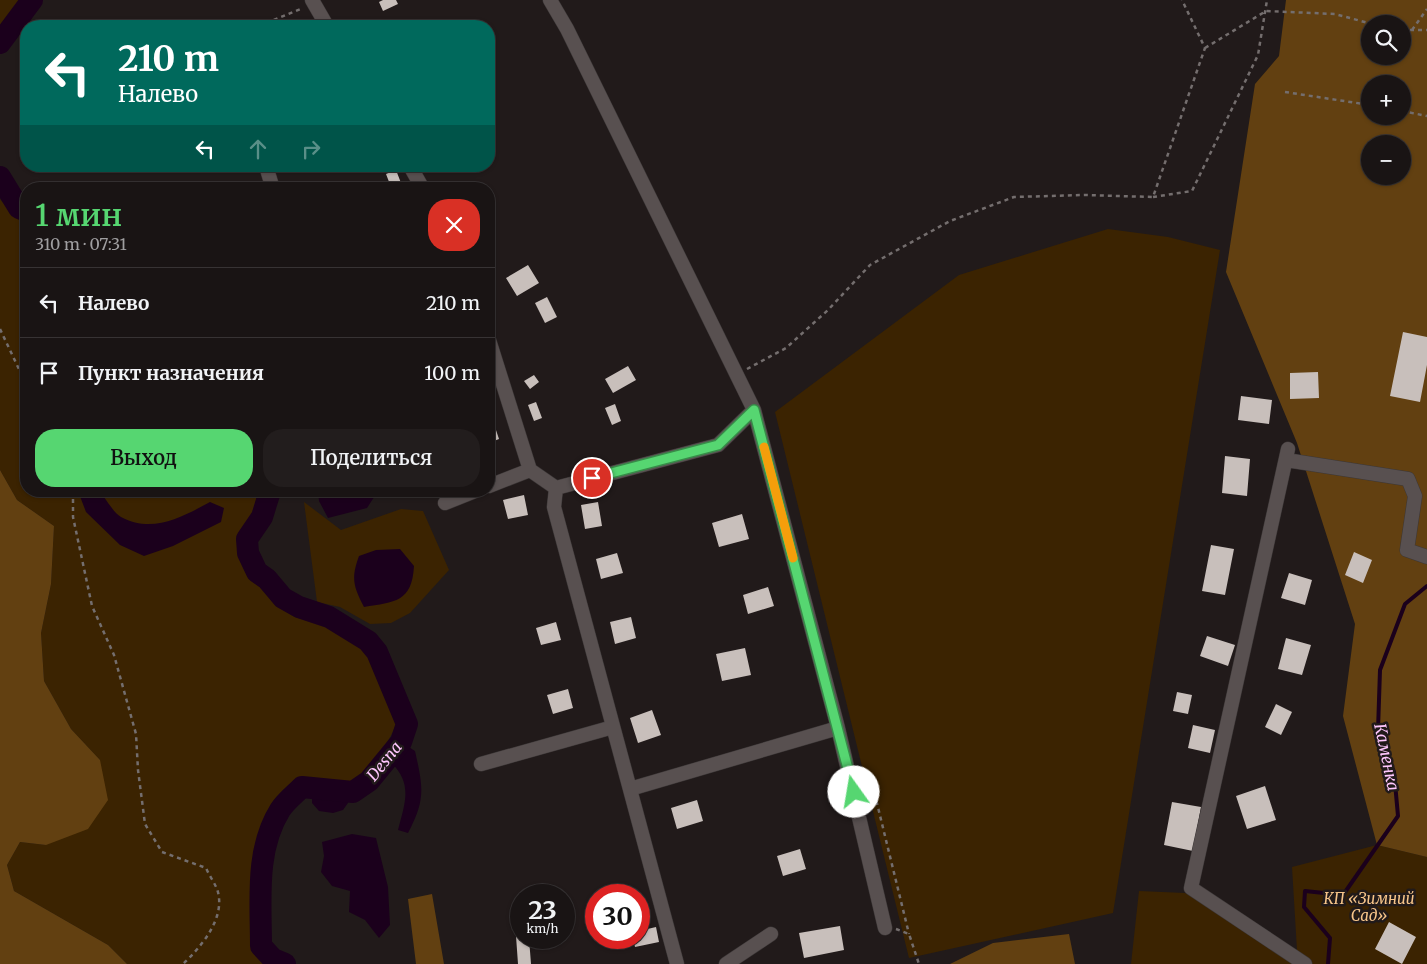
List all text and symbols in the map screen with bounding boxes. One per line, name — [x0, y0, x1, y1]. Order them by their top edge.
map controls — [1361, 15, 1411, 185]
button: search — [1361, 15, 1411, 65]
text: 210 m — [118, 37, 219, 81]
icon: left — [35, 40, 100, 105]
button: + — [1361, 75, 1411, 125]
text: Налево — [118, 80, 198, 108]
icon: left — [191, 135, 219, 163]
icon: ahead — [244, 135, 272, 163]
icon: right — [297, 135, 325, 163]
button: − — [1361, 135, 1411, 185]
text: 1 мин — [35, 196, 122, 234]
button: close — [428, 199, 480, 251]
text: 310 m · 07:31 — [35, 234, 127, 254]
icon: left — [35, 289, 63, 317]
text: Налево — [78, 291, 149, 315]
text: 210 m — [426, 291, 480, 315]
icon: arrive — [35, 359, 63, 387]
text: Пункт назначения — [78, 361, 264, 385]
text: 100 m — [424, 361, 480, 385]
button: Выход — [35, 429, 253, 487]
button: Поделиться — [263, 429, 480, 487]
pin — [571, 457, 613, 499]
icon: arrive — [578, 464, 606, 492]
water label: Каменка — [1370, 721, 1404, 793]
water label: Desna — [361, 737, 406, 785]
position arrow — [827, 765, 879, 817]
speed limit sign: 30 — [585, 884, 650, 949]
park label: КП «Зимний Сад» — [1323, 889, 1415, 925]
text: 23 — [528, 894, 557, 926]
text: km/h — [527, 921, 558, 936]

